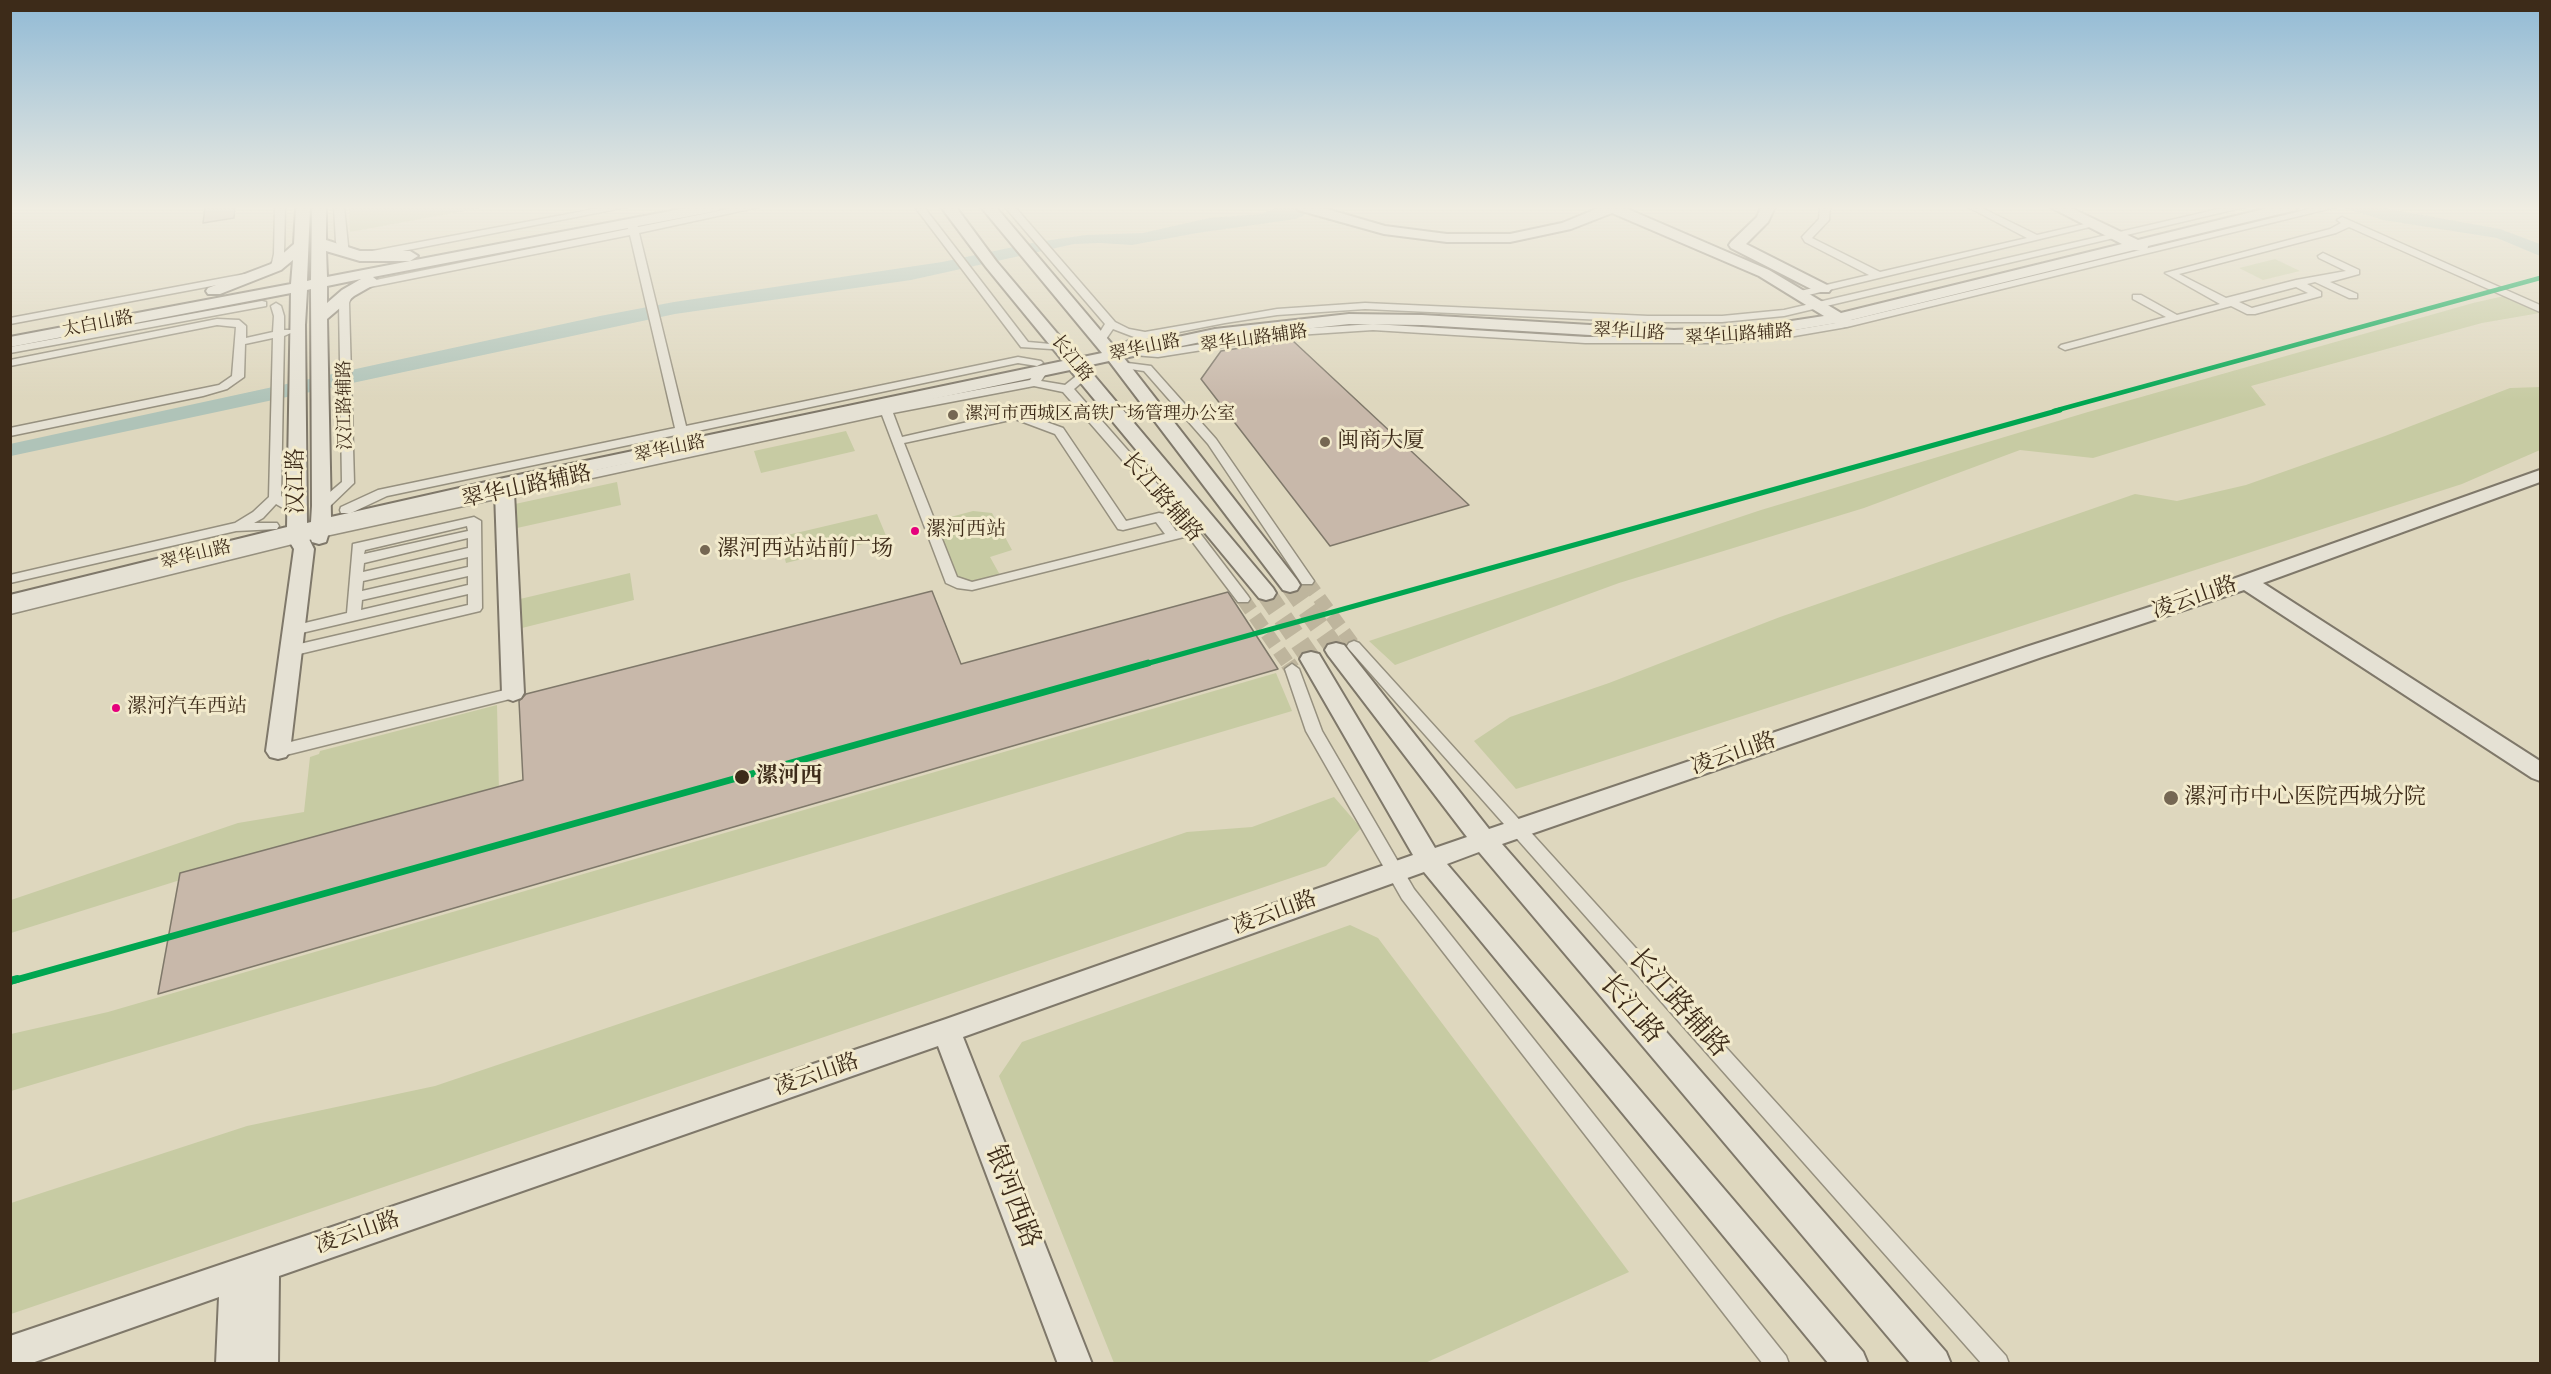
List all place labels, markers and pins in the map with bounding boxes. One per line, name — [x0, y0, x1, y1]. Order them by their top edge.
place label: 漯河市西城区高铁广场管理办公室 — [965, 404, 1235, 426]
marker: 漯河市西城区高铁广场管理办公室 — [946, 408, 960, 422]
place label: 闽商大厦 — [1337, 429, 1425, 455]
marker: 闽商大厦 — [1318, 435, 1332, 449]
place label: 漯河西站 — [926, 519, 1006, 543]
marker: 漯河西站 — [909, 525, 921, 537]
place label: 漯河西站站前广场 — [717, 537, 893, 563]
marker: 漯河西站站前广场 — [698, 543, 712, 557]
place label: 漯河汽车西站 — [127, 696, 247, 720]
marker: 漯河汽车西站 — [110, 702, 122, 714]
place label: 漯河西 — [756, 764, 822, 790]
marker: 漯河西 — [733, 768, 751, 786]
place label: 漯河市中心医院西城分院 — [2184, 785, 2426, 811]
marker: 漯河市中心医院西城分院 — [2162, 789, 2180, 807]

